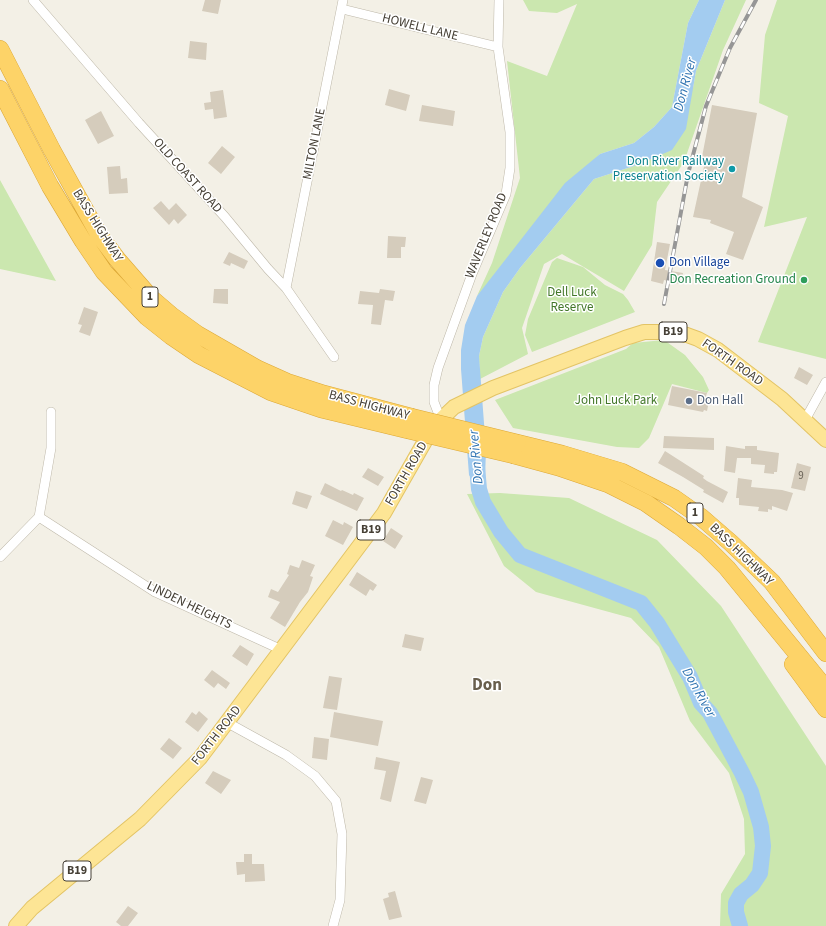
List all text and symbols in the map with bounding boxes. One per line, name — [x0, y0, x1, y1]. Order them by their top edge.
street label: HOWELL LANE — [380, 11, 460, 45]
water label: Don River — [671, 57, 701, 113]
street label: MILTON LANE — [300, 107, 330, 181]
street label: OLD COAST ROAD — [149, 135, 225, 217]
place label: Don River Railway Preservation Society — [613, 154, 724, 185]
marker: Don River Railway Preservation Society — [727, 164, 737, 174]
street label: BASS HIGHWAY — [68, 187, 126, 265]
street label: WAVERLEY ROAD — [463, 191, 511, 281]
place label: Don Village — [669, 255, 730, 271]
marker: Don Village — [654, 257, 666, 269]
place label: Don Recreation Ground — [669, 272, 796, 288]
marker: Don Recreation Ground — [799, 275, 809, 285]
park label: Dell Luck Reserve — [547, 285, 597, 316]
road number: 1 — [142, 287, 158, 307]
road number: B19 — [659, 322, 687, 342]
street label: FORTH ROAD — [698, 336, 766, 390]
street label: BASS HIGHWAY — [327, 388, 411, 424]
park label: John Luck Park — [575, 393, 657, 409]
place label: Don Hall — [697, 393, 743, 409]
marker: Don Hall — [684, 396, 694, 406]
water label: Don River — [466, 429, 488, 485]
street label: FORTH ROAD — [382, 439, 432, 509]
house number: 9 — [798, 470, 804, 484]
road number: 1 — [687, 503, 703, 523]
road number: B19 — [357, 520, 385, 540]
street label: BASS HIGHWAY — [706, 521, 776, 589]
street label: LINDEN HEIGHTS — [144, 579, 234, 633]
water label: Don River — [677, 665, 719, 721]
district label: Don — [472, 676, 502, 696]
street label: FORTH ROAD — [189, 703, 245, 769]
road number: B19 — [63, 861, 91, 881]

